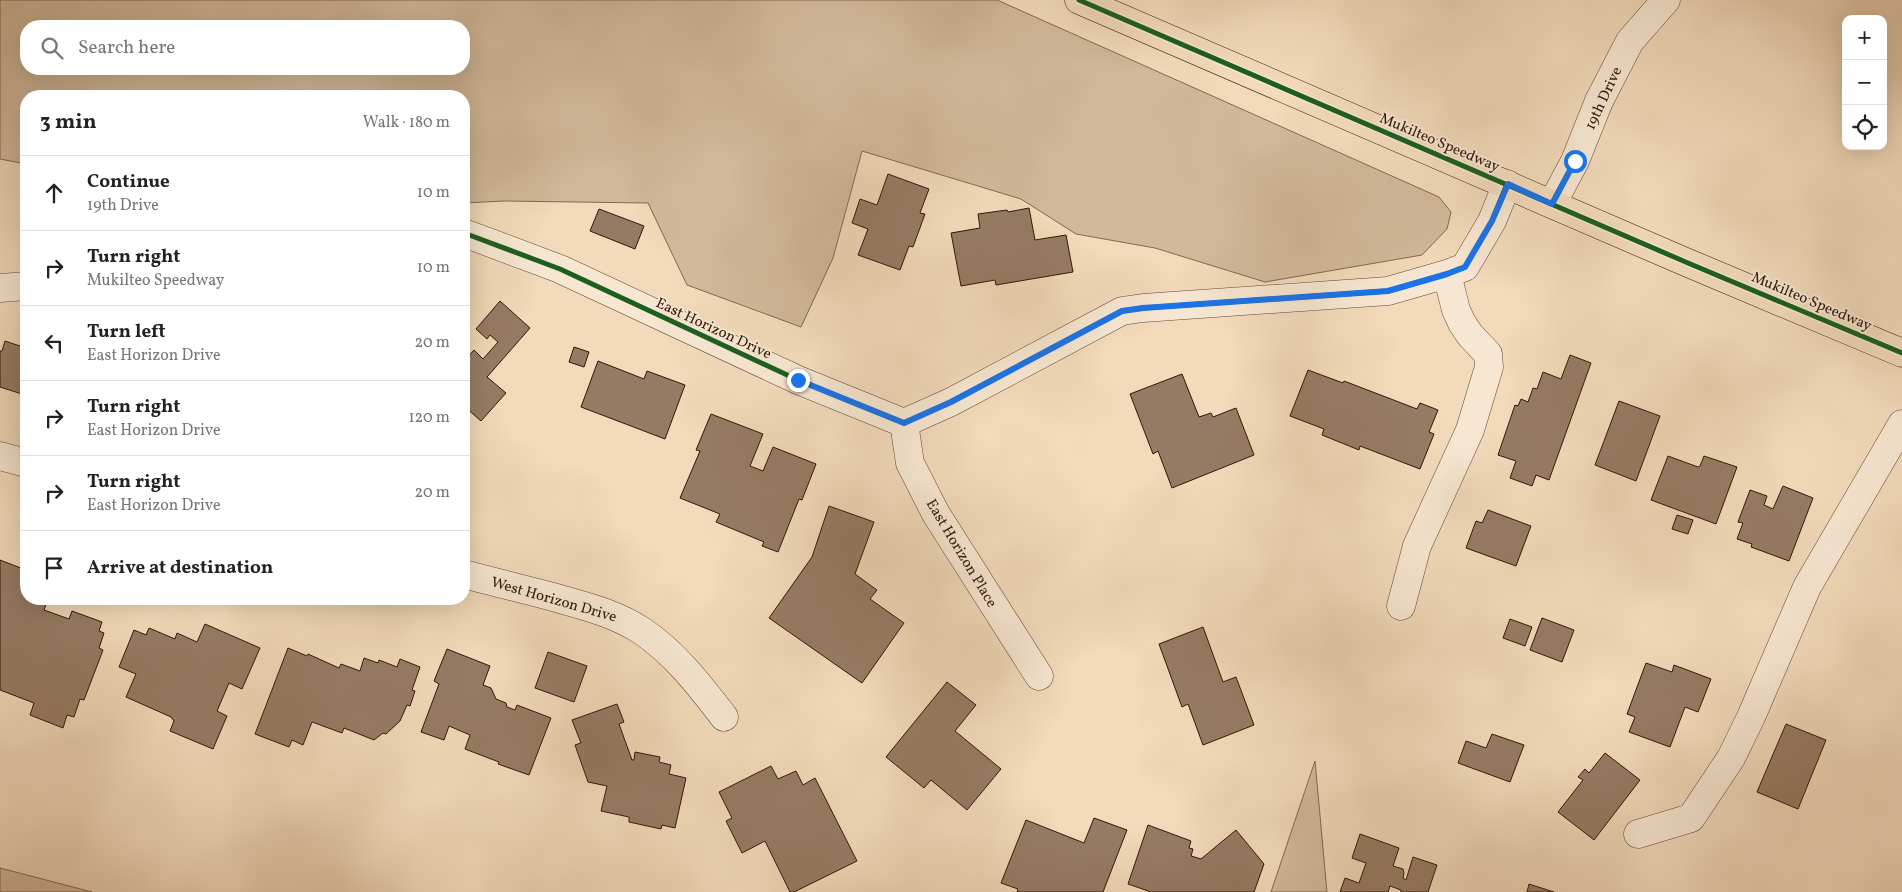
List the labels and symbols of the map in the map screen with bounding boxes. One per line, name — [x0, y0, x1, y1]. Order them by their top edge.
street label: 19th Drive — [1581, 64, 1628, 134]
street label: Mukilteo Speedway — [1376, 109, 1503, 178]
route start — [1564, 150, 1587, 173]
street label: Mukilteo Speedway — [1748, 268, 1875, 337]
street label: East Horizon Drive — [652, 293, 775, 365]
route end — [787, 369, 810, 392]
street label: East Horizon Place — [920, 496, 1001, 612]
street label: West Horizon Drive — [488, 572, 619, 628]

